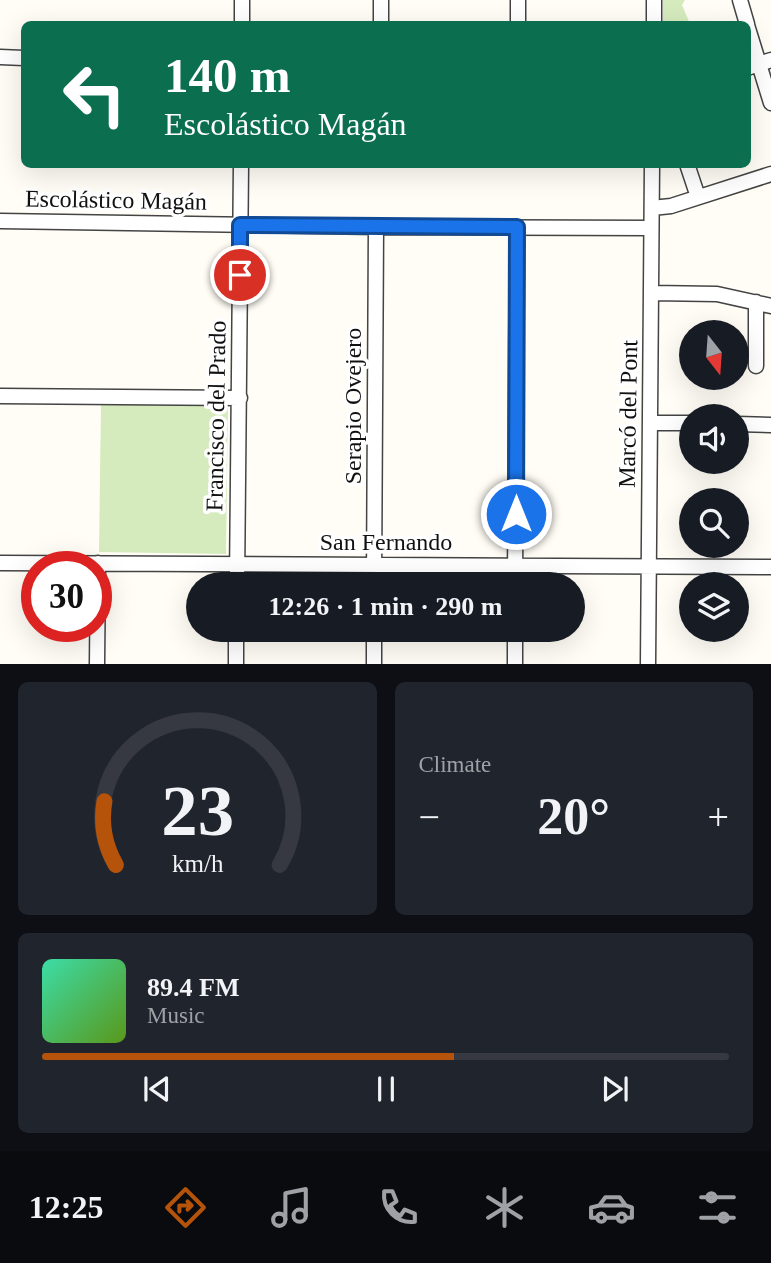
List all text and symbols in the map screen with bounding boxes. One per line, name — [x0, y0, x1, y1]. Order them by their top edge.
text: 140 m — [164, 48, 291, 103]
icon: left — [49, 49, 140, 140]
text: Escolástico Magán — [164, 106, 407, 142]
street label: Escolástico Magán — [25, 185, 207, 215]
pin — [210, 245, 270, 305]
icon: arrive — [221, 256, 259, 294]
street label: Francisco del Prado — [201, 320, 231, 512]
north arrow — [679, 320, 749, 390]
map controls — [679, 320, 749, 642]
street label: Serapio Ovejero — [340, 328, 366, 484]
street label: Marcó del Pont — [614, 339, 642, 488]
button: sound — [679, 404, 749, 474]
position arrow — [479, 477, 553, 551]
button: search — [679, 488, 749, 558]
street label: San Fernando — [320, 529, 452, 555]
speed limit sign: 30 — [21, 551, 112, 642]
button: layers — [679, 572, 749, 642]
text: 12:26 · 1 min · 290 m — [269, 592, 503, 621]
text: Climate — [419, 752, 491, 777]
text: 23 — [161, 770, 234, 851]
text: 20° — [537, 788, 610, 845]
text: − — [419, 796, 440, 838]
text: + — [708, 796, 729, 838]
text: km/h — [172, 849, 223, 876]
text: 89.4 FM — [147, 973, 239, 1002]
text: Music — [147, 1003, 205, 1028]
icon: previous — [138, 1070, 176, 1108]
icon: pause — [367, 1070, 405, 1108]
icon: next — [596, 1070, 634, 1108]
icon: directions — [161, 1183, 210, 1232]
icon: music — [267, 1183, 316, 1232]
icon: phone — [374, 1183, 423, 1232]
icon: climate — [480, 1183, 529, 1232]
icon: car — [587, 1183, 636, 1232]
icon: filters — [693, 1183, 742, 1232]
text: 12:25 — [29, 1189, 103, 1225]

